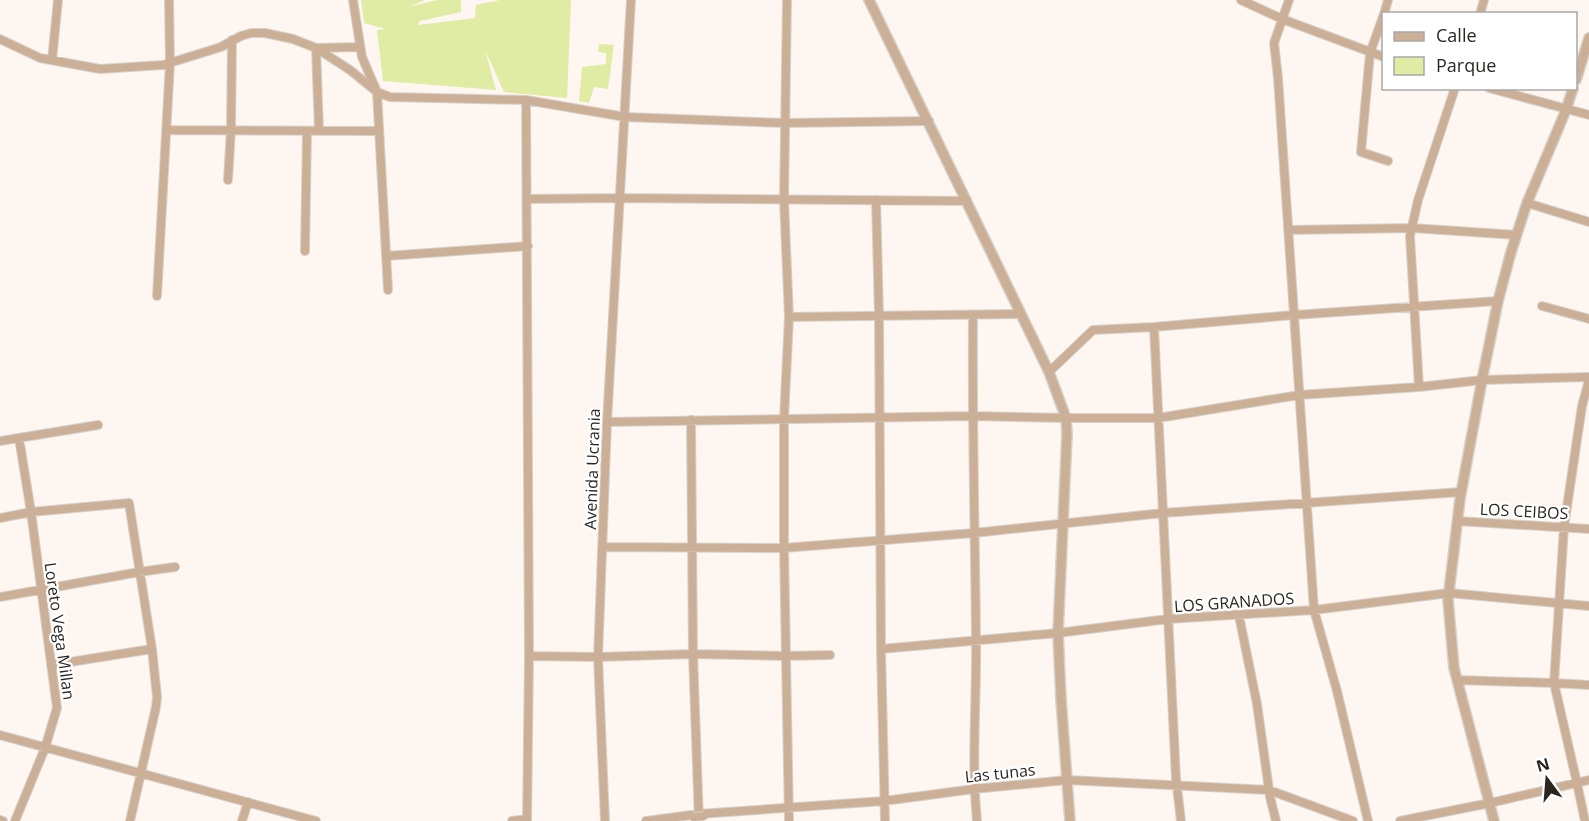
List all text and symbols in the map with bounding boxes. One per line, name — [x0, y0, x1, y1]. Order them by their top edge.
legend — [1382, 12, 1577, 90]
text: Calle — [1436, 23, 1477, 47]
text: Parque — [1436, 53, 1496, 77]
street label: Avenida Ucrania — [579, 408, 605, 530]
street label: LOS CEIBOS — [1479, 498, 1569, 524]
street label: Loreto Vega Millan — [39, 561, 81, 701]
street label: LOS GRANADOS — [1173, 587, 1295, 617]
north arrow — [1517, 749, 1577, 809]
text: N — [1534, 752, 1552, 777]
street label: Las tunas — [964, 758, 1036, 788]

